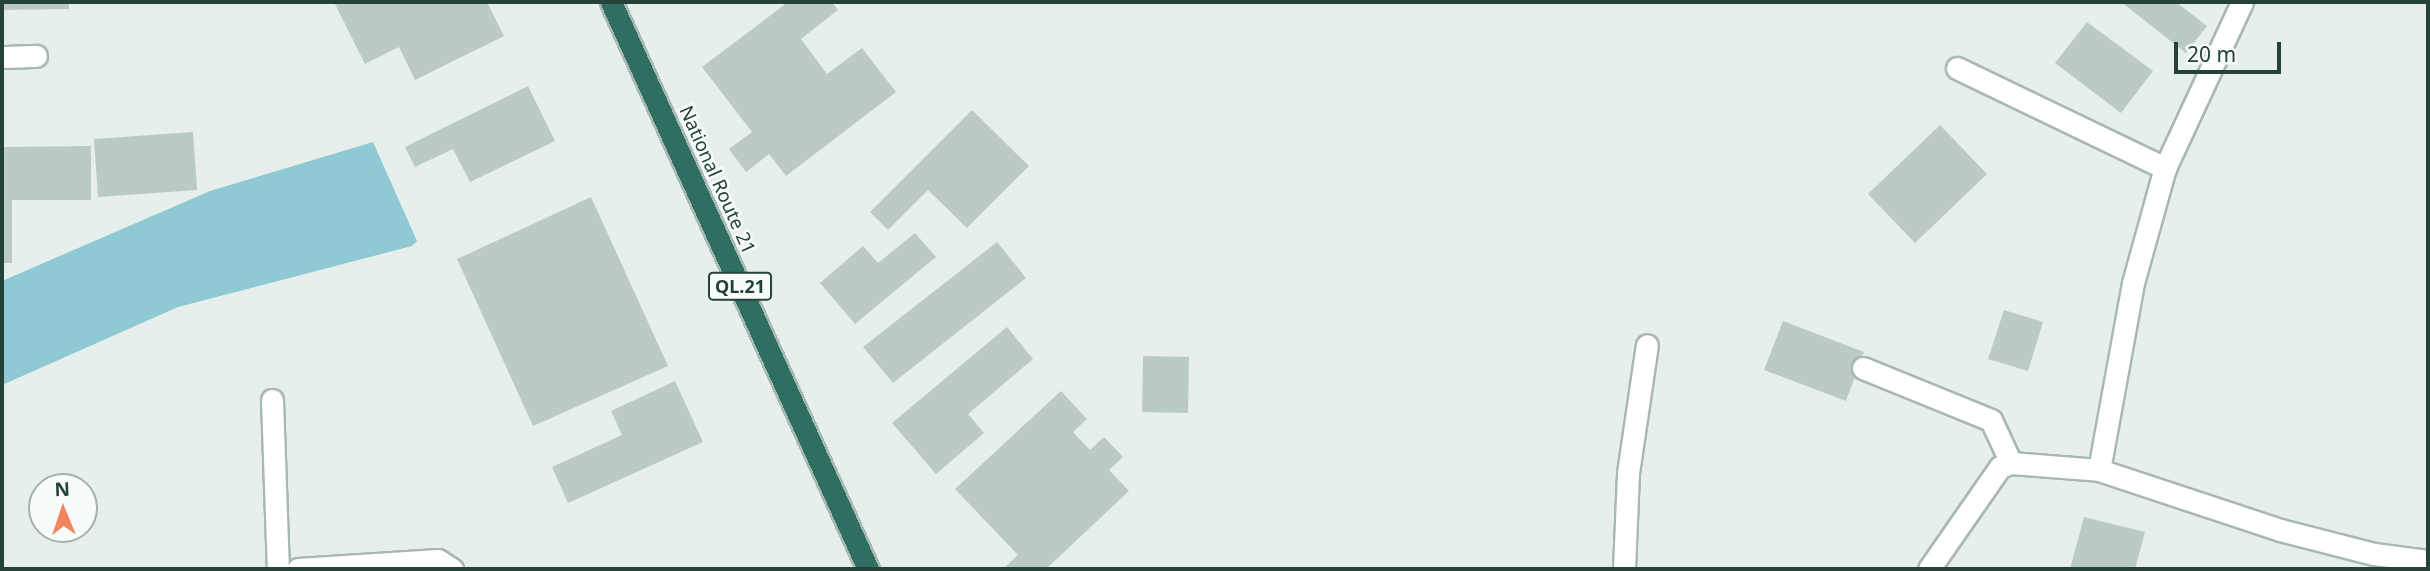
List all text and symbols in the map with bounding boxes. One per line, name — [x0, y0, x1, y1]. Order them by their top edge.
scale bar — [2178, 28, 2285, 72]
text: 20 m — [2187, 40, 2236, 68]
street label: National Route 21 — [674, 102, 760, 258]
road number: QL.21 — [707, 272, 773, 300]
north arrow — [28, 473, 98, 543]
text: N — [54, 476, 71, 502]

